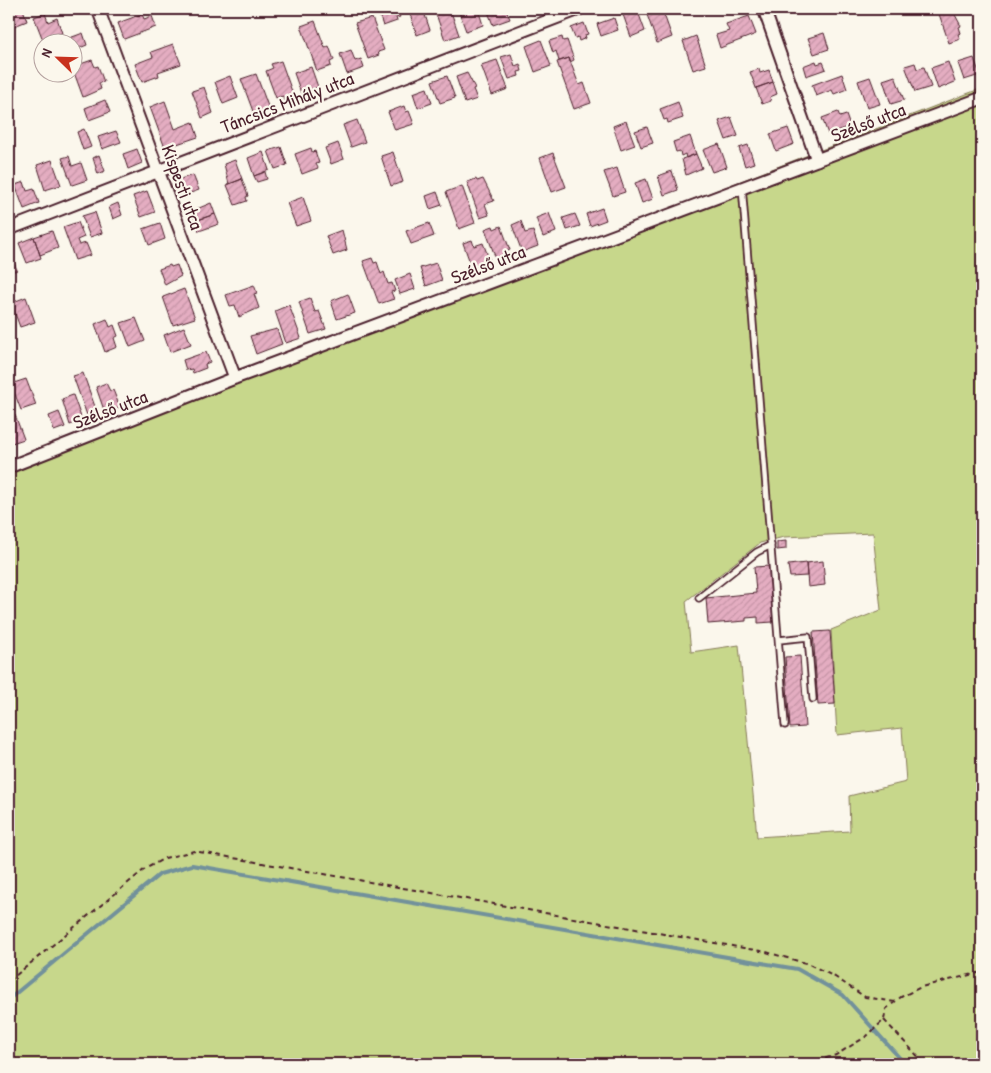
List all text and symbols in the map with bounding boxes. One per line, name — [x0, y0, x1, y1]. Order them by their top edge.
north arrow — [32, 32, 82, 82]
text: N — [35, 45, 56, 60]
street label: Táncsics Mihály utca — [217, 65, 358, 139]
street label: Szélső utca — [827, 96, 909, 148]
street label: Kispesti utca — [156, 141, 211, 234]
street label: Szélső utca — [447, 238, 529, 290]
street label: Szélső utca — [69, 383, 151, 435]

